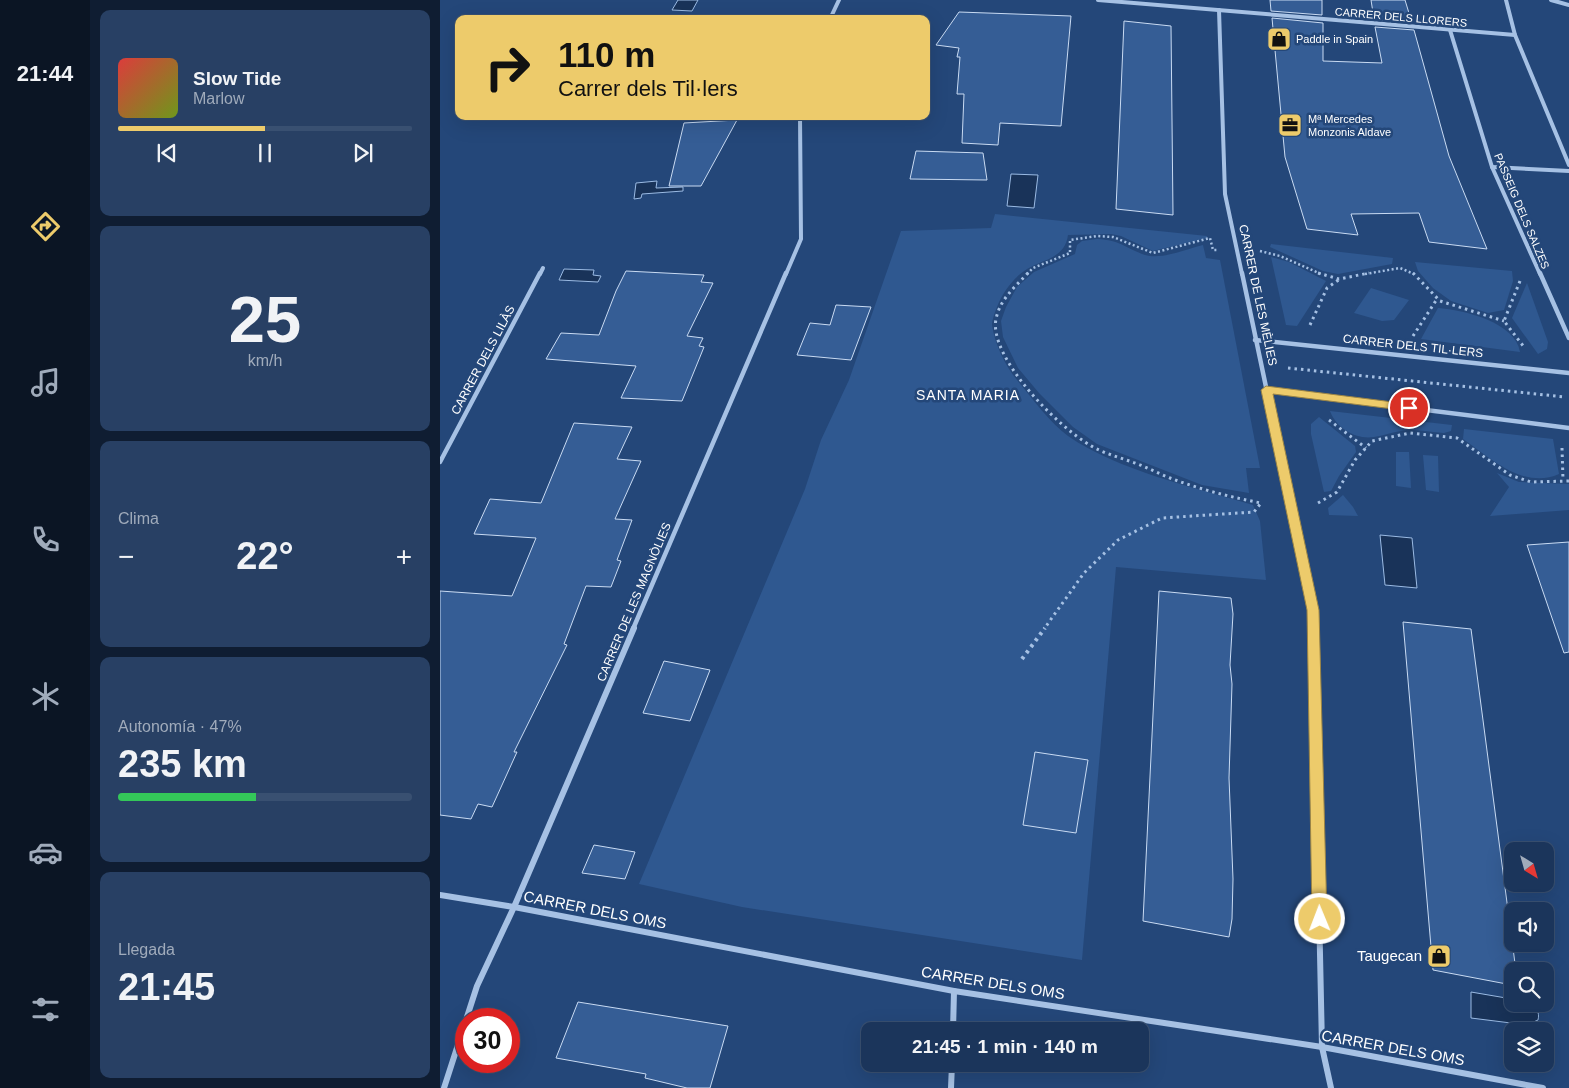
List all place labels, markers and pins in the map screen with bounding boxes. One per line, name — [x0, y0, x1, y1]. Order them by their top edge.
shop icon: Paddle in Spain — [1266, 26, 1292, 52]
place label: Paddle in Spain — [1296, 33, 1373, 45]
office icon: Mª Mercedes Monzonis Aldave — [1277, 112, 1303, 138]
place label: Mª Mercedes Monzonis Aldave — [1308, 113, 1391, 138]
pin — [1388, 387, 1430, 429]
shop icon: Taugecan — [1426, 943, 1452, 969]
place label: Taugecan — [1357, 947, 1422, 964]

